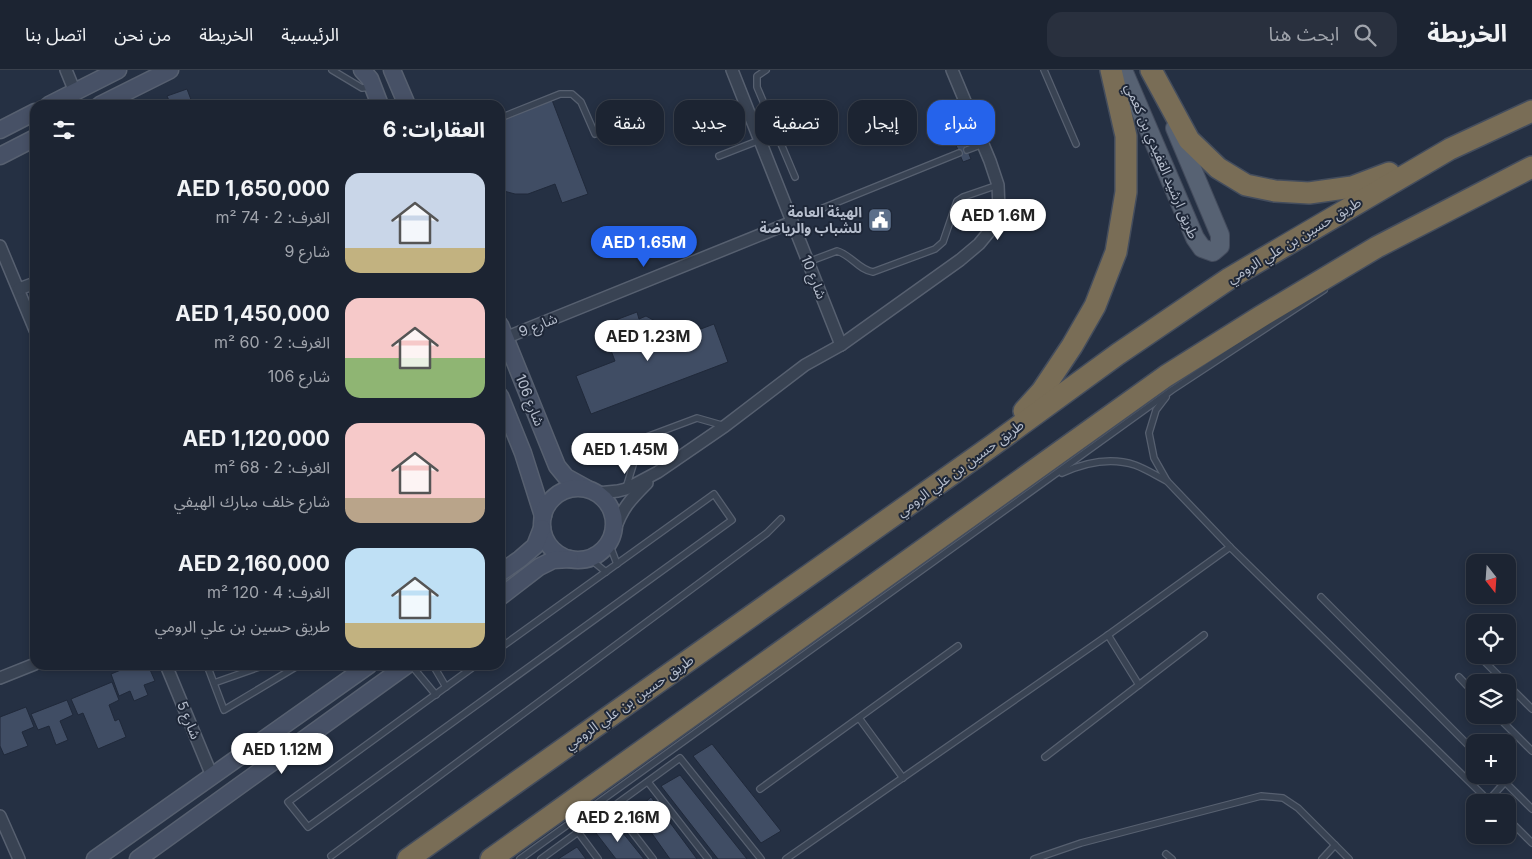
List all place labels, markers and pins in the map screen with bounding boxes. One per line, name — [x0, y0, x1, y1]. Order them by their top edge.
pin: AED 1.6M — [946, 198, 1050, 241]
place label: الهيئة العامة للشباب والرياضة — [760, 203, 862, 237]
public building icon: الهيئة العامة للشباب والرياضة — [867, 207, 893, 233]
pin: AED 1.65M — [587, 226, 701, 268]
pin: AED 1.23M — [591, 320, 705, 362]
pin: AED 1.45M — [568, 432, 682, 475]
pin: AED 1.12M — [225, 732, 339, 775]
pin: AED 2.16M — [561, 800, 675, 843]

